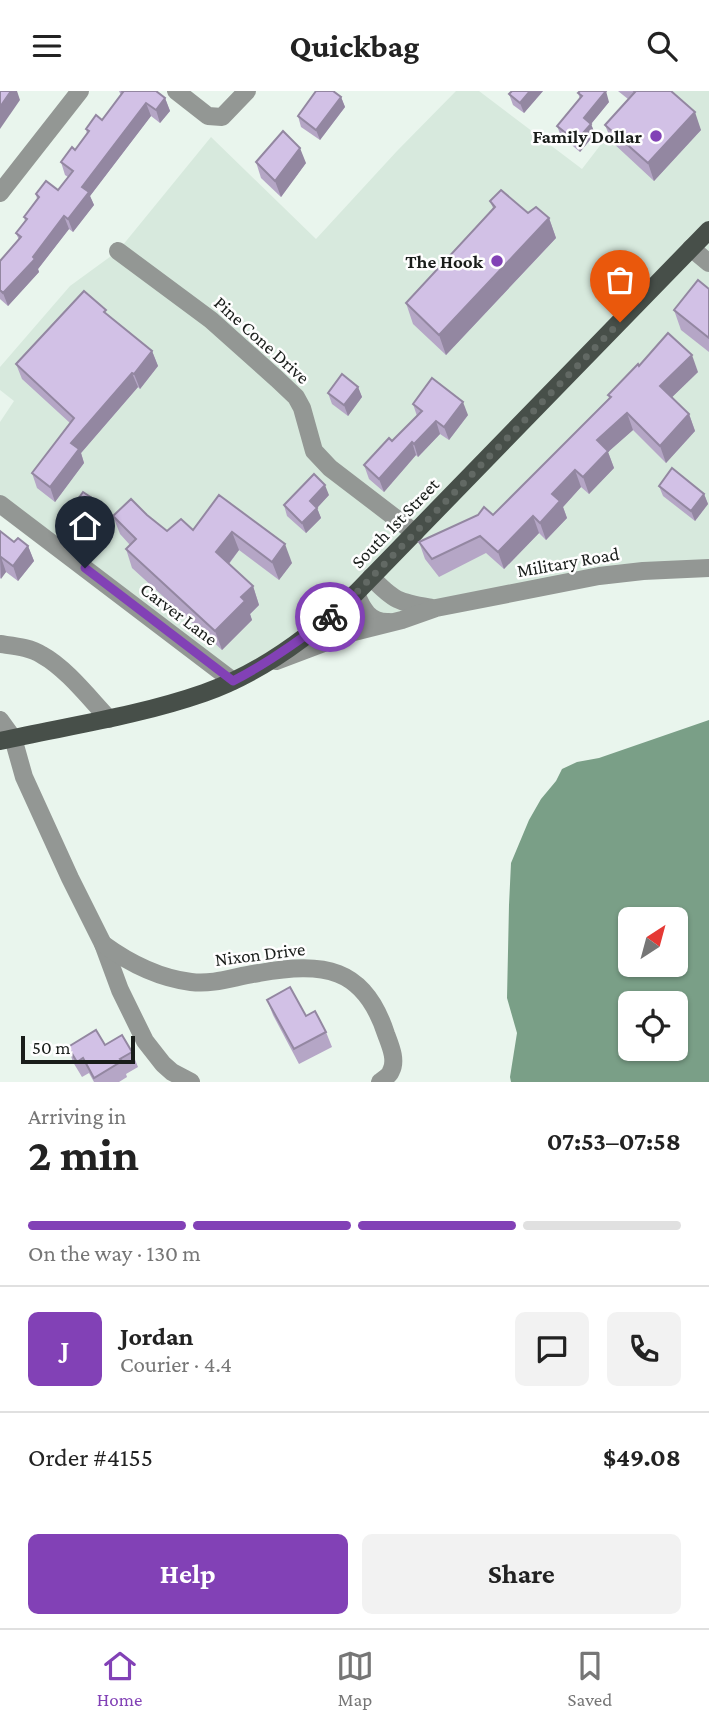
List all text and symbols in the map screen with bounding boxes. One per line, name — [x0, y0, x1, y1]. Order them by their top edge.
icon: menu — [28, 27, 66, 65]
icon: search — [643, 27, 681, 65]
text: Quickbag — [290, 28, 419, 64]
place label: Family Dollar — [532, 126, 642, 147]
marker: Family Dollar — [648, 128, 664, 144]
pin — [590, 250, 650, 322]
place label: The Hook — [405, 251, 484, 272]
marker: The Hook — [489, 253, 505, 269]
icon: bag — [601, 261, 639, 299]
street label: Pine Cone Drive — [210, 292, 314, 388]
street label: South 1st Street — [347, 473, 444, 572]
pin — [55, 496, 115, 568]
icon: home — [66, 507, 104, 545]
street label: Military Road — [515, 543, 621, 581]
street label: Carver Lane — [136, 578, 222, 650]
courier — [295, 582, 365, 652]
icon: bike — [311, 598, 349, 636]
north arrow — [618, 907, 688, 977]
map controls — [618, 907, 688, 1061]
street label: Nixon Drive — [214, 938, 306, 970]
button: locate — [618, 991, 688, 1061]
scale bar — [21, 1033, 135, 1065]
text: 50 m — [32, 1037, 71, 1058]
text: Arriving in — [28, 1103, 126, 1129]
text: 07:53–07:58 — [547, 1127, 681, 1156]
text: 2 min — [28, 1129, 139, 1180]
text: On the way · 130 m — [28, 1240, 201, 1266]
button: chat — [515, 1312, 589, 1386]
button: phone — [607, 1312, 681, 1386]
text: Jordan — [120, 1322, 194, 1351]
text: J — [61, 1335, 69, 1364]
text: Courier · 4.4 — [120, 1351, 232, 1377]
text: Order #4155 — [28, 1443, 153, 1472]
text: $49.08 — [603, 1443, 681, 1472]
button: Help — [28, 1534, 348, 1614]
button: Share — [362, 1534, 681, 1614]
tab: Home — [97, 1647, 142, 1710]
tab: Map — [336, 1647, 374, 1710]
tab: Saved — [568, 1647, 612, 1710]

